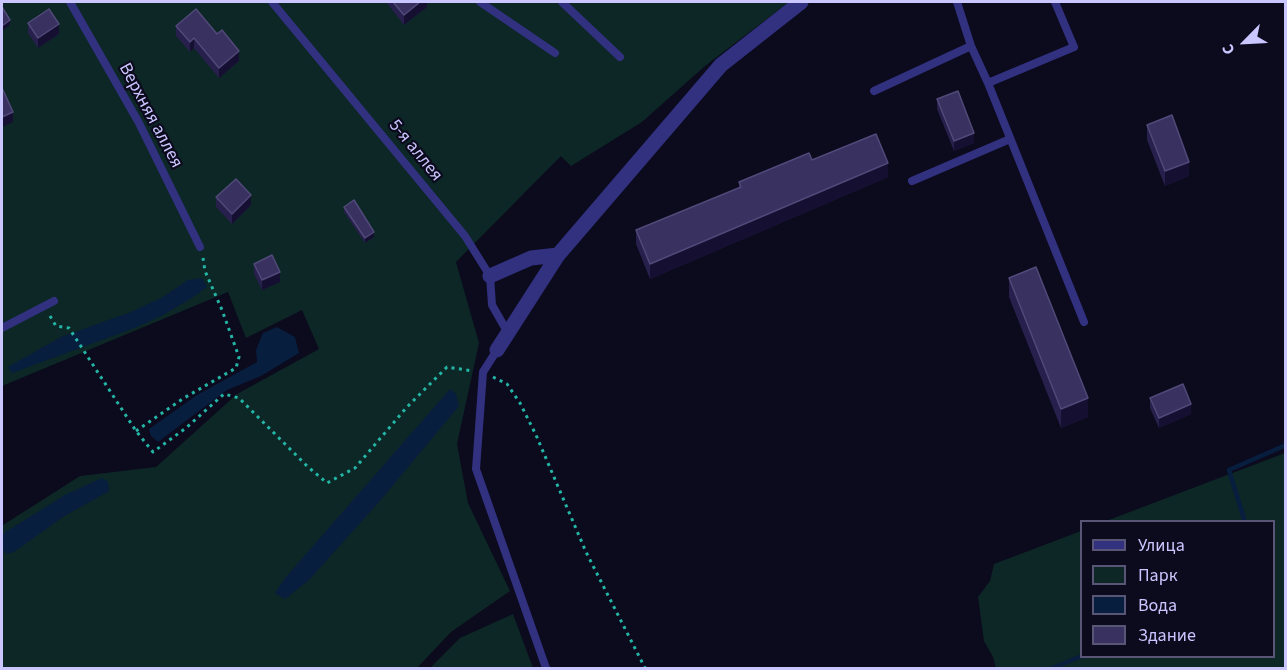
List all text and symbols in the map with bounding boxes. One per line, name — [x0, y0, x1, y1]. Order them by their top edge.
north arrow — [1215, 12, 1275, 72]
text: С — [1217, 41, 1240, 58]
street label: Верхняя аллея — [113, 60, 187, 172]
street label: 5-я аллея — [383, 116, 447, 186]
legend — [1080, 520, 1275, 658]
text: Улица — [1138, 533, 1185, 558]
text: Парк — [1138, 563, 1178, 588]
text: Вода — [1138, 593, 1177, 618]
text: Здание — [1138, 623, 1196, 648]

